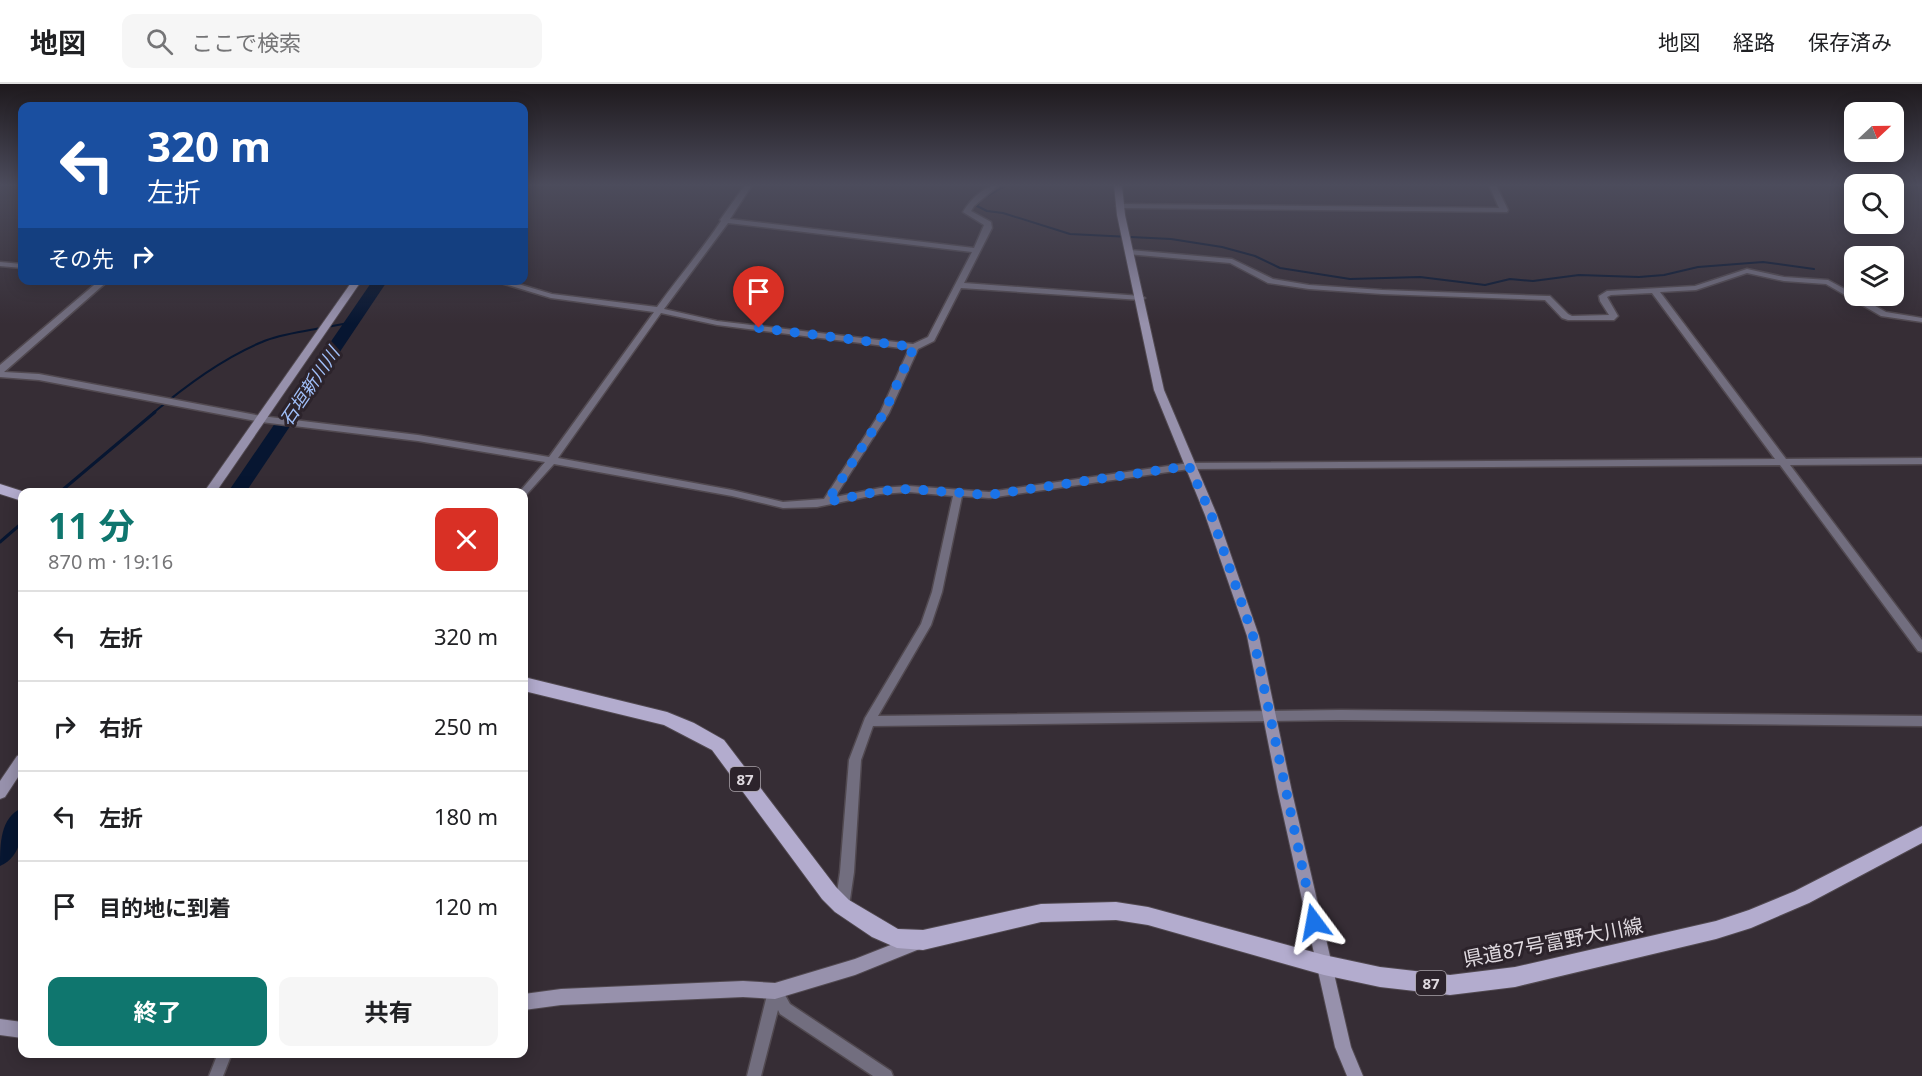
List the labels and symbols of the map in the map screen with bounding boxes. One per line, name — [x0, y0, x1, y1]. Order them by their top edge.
north arrow — [1844, 102, 1904, 162]
pin — [733, 266, 784, 328]
water label: 石垣新川川 — [274, 340, 345, 430]
road number: 87 — [730, 767, 760, 791]
position arrow — [1282, 890, 1346, 954]
street label: 県道87号富野大川線 — [1461, 911, 1645, 973]
road number: 87 — [1416, 971, 1446, 995]

